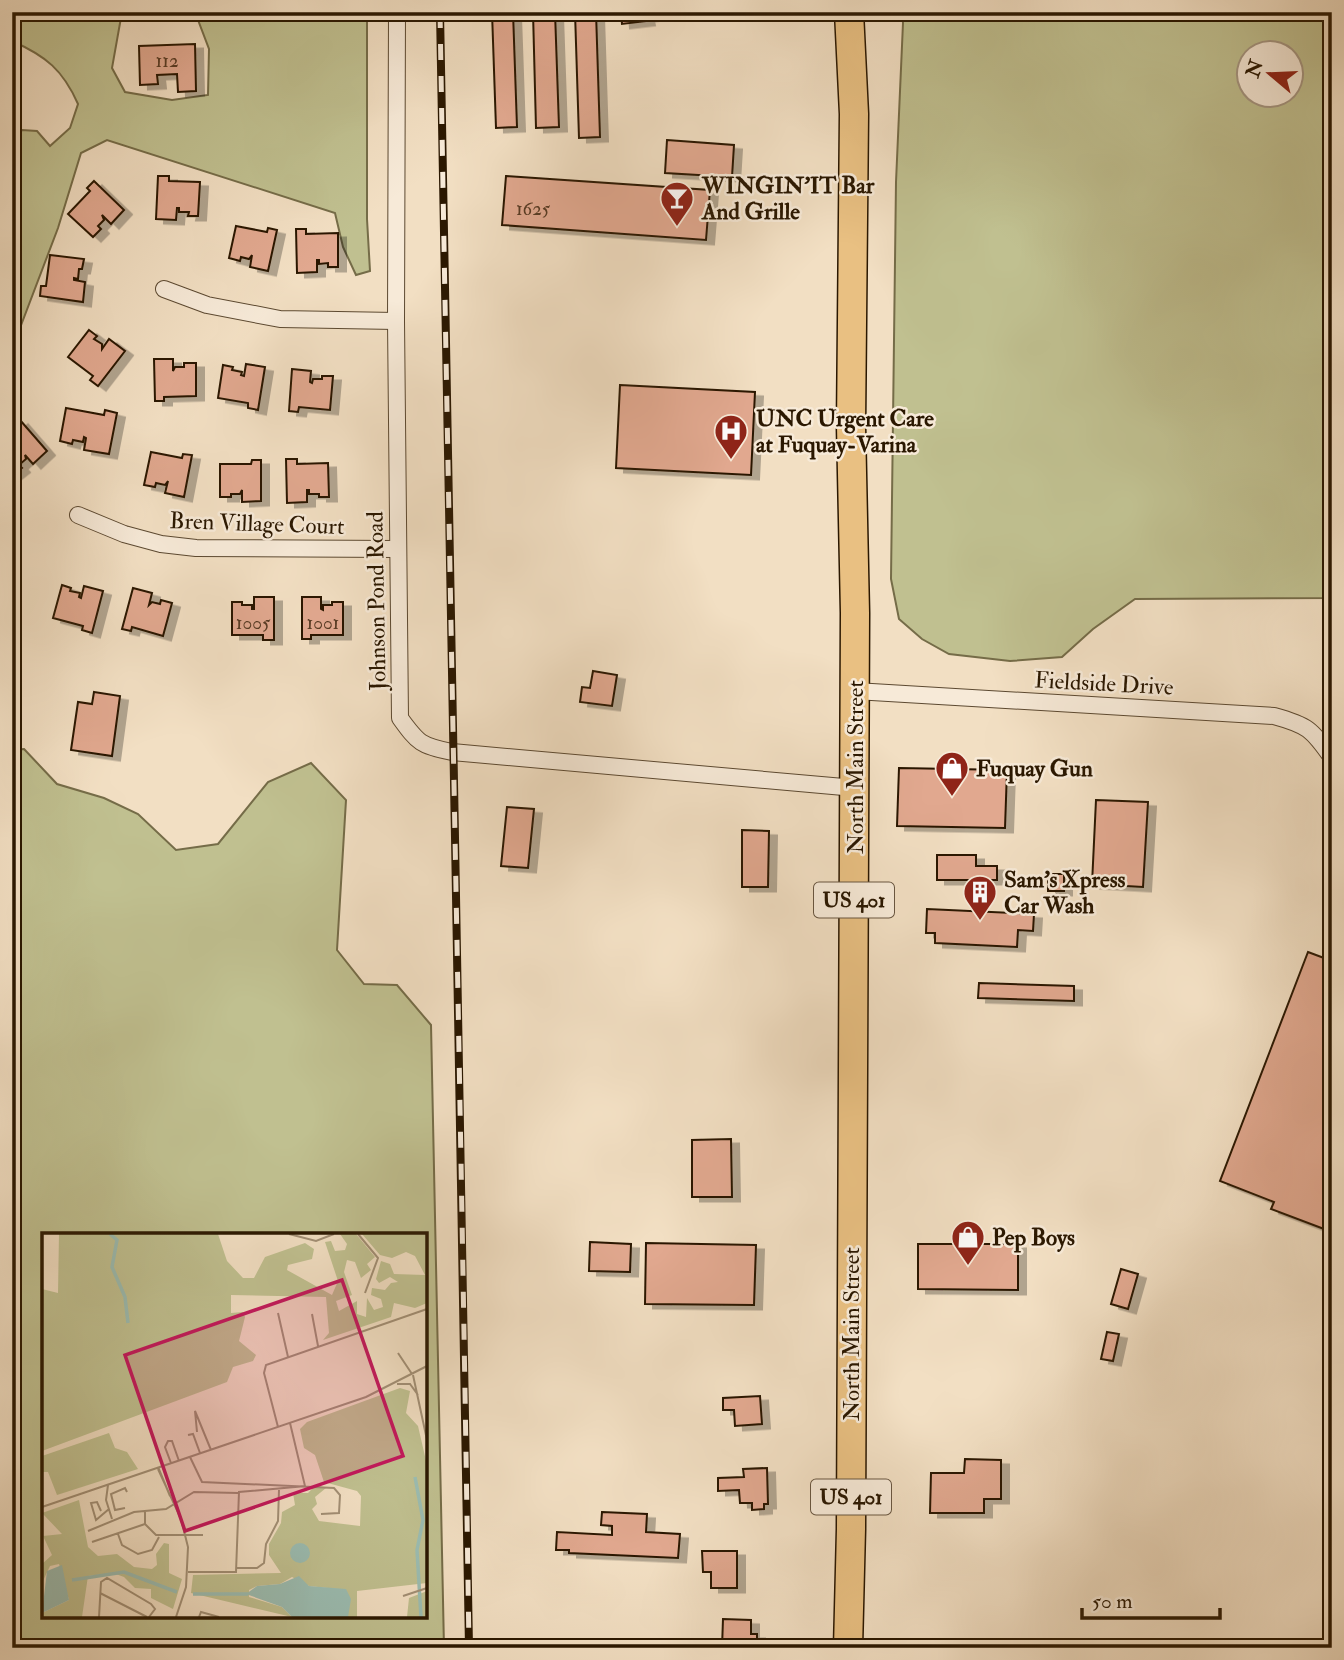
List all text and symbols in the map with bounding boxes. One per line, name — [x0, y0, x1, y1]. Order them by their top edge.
north arrow — [1236, 38, 1306, 108]
house number: 112 — [155, 49, 179, 73]
text: N — [1240, 56, 1269, 82]
place label: WINGIN'IT Bar And Grille — [701, 171, 875, 226]
bar icon: WINGIN'IT Bar And Grille — [658, 179, 696, 228]
house number: 1625 — [516, 197, 551, 221]
place label: UNC Urgent Care at Fuquay-Varina — [756, 404, 934, 460]
hospital icon: UNC Urgent Care at Fuquay-Varina — [712, 412, 750, 461]
street label: Bren Village Court — [169, 506, 345, 541]
street label: Johnson Pond Road — [360, 511, 393, 692]
house number: 1005 — [236, 611, 271, 635]
house number: 1001 — [307, 611, 339, 635]
street label: Fieldside Drive — [1034, 665, 1175, 702]
street label: North Main Street — [841, 680, 870, 854]
shop icon: Fuquay Gun — [933, 749, 971, 798]
place label: Fuquay Gun — [976, 754, 1093, 784]
place label: Sam's Xpress Car Wash — [1004, 865, 1126, 920]
building icon: Sam's Xpress Car Wash — [961, 873, 999, 922]
road number: US 401 — [814, 883, 894, 918]
shop icon: Pep Boys — [949, 1218, 987, 1267]
place label: Pep Boys — [992, 1223, 1075, 1253]
inset map — [42, 1233, 427, 1618]
street label: North Main Street — [837, 1247, 866, 1421]
road number: US 401 — [811, 1480, 891, 1514]
scale bar — [1082, 1576, 1220, 1620]
text: 50 m — [1092, 1588, 1133, 1615]

